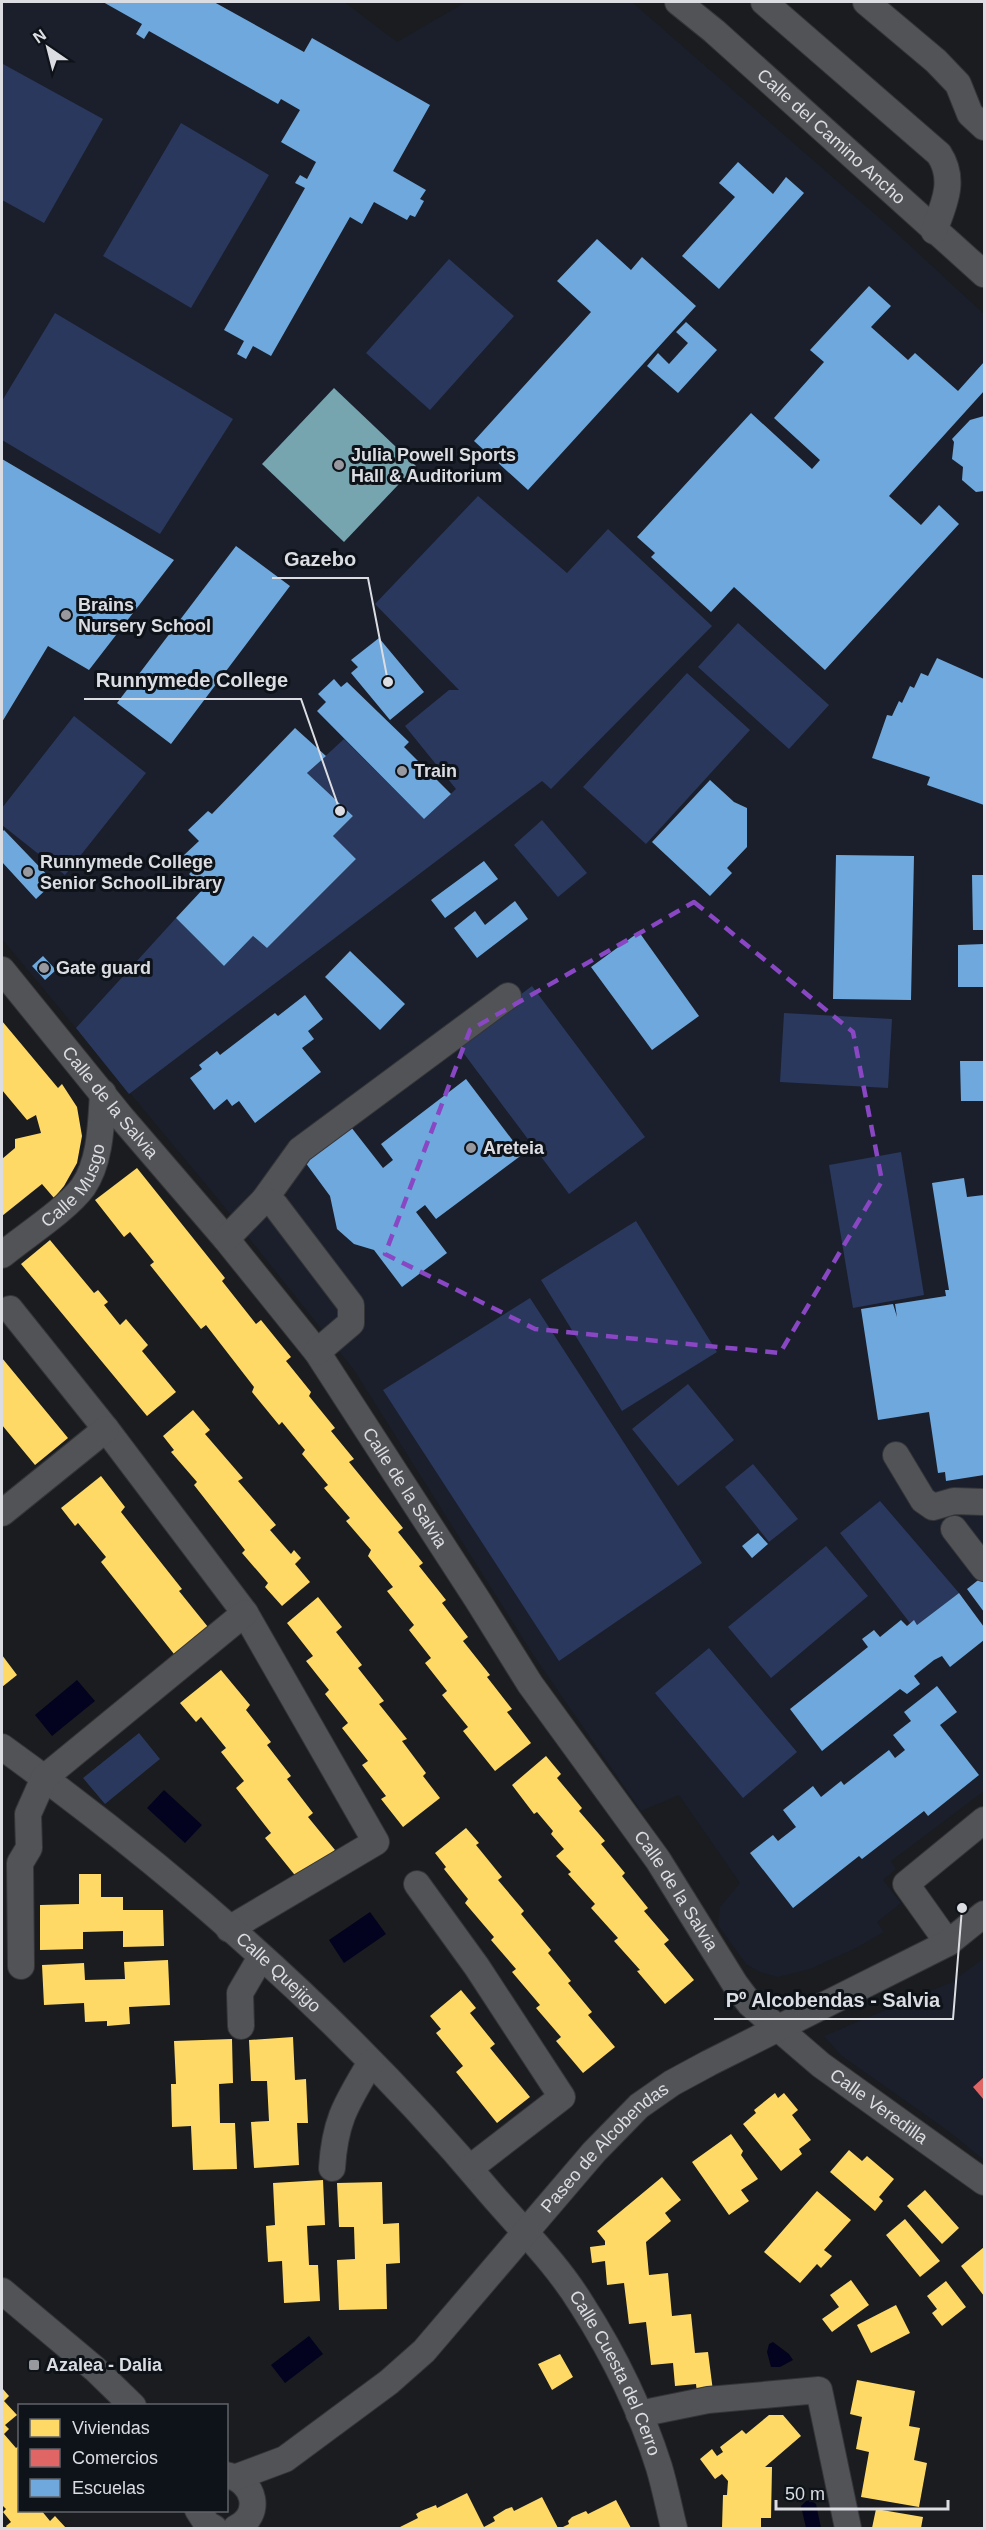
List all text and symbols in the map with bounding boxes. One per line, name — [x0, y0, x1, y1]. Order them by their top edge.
north arrow — [18, 18, 78, 78]
text: N — [30, 26, 49, 46]
street label: Calle del Camino Ancho — [753, 65, 909, 208]
place label: Julia Powell Sports Hall & Auditorium — [351, 445, 516, 486]
marker: Julia Powell Sports Hall & Auditorium — [332, 458, 346, 472]
callout: Gazebo — [272, 540, 368, 578]
text: Gazebo — [284, 548, 356, 570]
place label: Brains Nursery School — [78, 595, 211, 636]
marker: Brains Nursery School — [59, 608, 73, 622]
callout: Runnymede College — [84, 661, 301, 699]
text: Runnymede College — [96, 669, 288, 691]
place label: Train — [414, 761, 457, 781]
marker: Train — [395, 764, 409, 778]
place label: Runnymede College Senior SchoolLibrary — [40, 852, 222, 893]
marker: Runnymede College Senior SchoolLibrary — [21, 865, 35, 879]
place label: Gate guard — [56, 958, 151, 978]
marker: Gate guard — [37, 961, 51, 975]
street label: Calle de la Salvia — [58, 1042, 163, 1163]
place label: Areteia — [483, 1138, 545, 1158]
marker: Areteia — [464, 1141, 478, 1155]
street label: Calle Musgo — [37, 1142, 108, 1231]
street label: Calle de la Salvia — [359, 1424, 452, 1552]
street label: Calle de la Salvia — [630, 1827, 723, 1956]
street label: Calle Quejigo — [232, 1928, 325, 2016]
callout: Pº Alcobendas - Salvia — [714, 1981, 953, 2019]
text: Pº Alcobendas - Salvia — [726, 1989, 941, 2011]
street label: Calle Veredilla — [826, 2065, 932, 2149]
street label: Paseo de Alcobendas — [537, 2079, 672, 2216]
street label: Calle Cuesta del Cerro — [565, 2287, 665, 2458]
place label: Azalea - Dalia — [46, 2355, 163, 2375]
marker: Azalea - Dalia — [27, 2358, 41, 2372]
legend — [18, 2404, 228, 2512]
text: Viviendas — [72, 2418, 150, 2438]
text: Comercios — [72, 2448, 158, 2468]
scale bar — [776, 2473, 948, 2511]
text: Escuelas — [72, 2478, 145, 2498]
text: 50 m — [785, 2484, 825, 2504]

